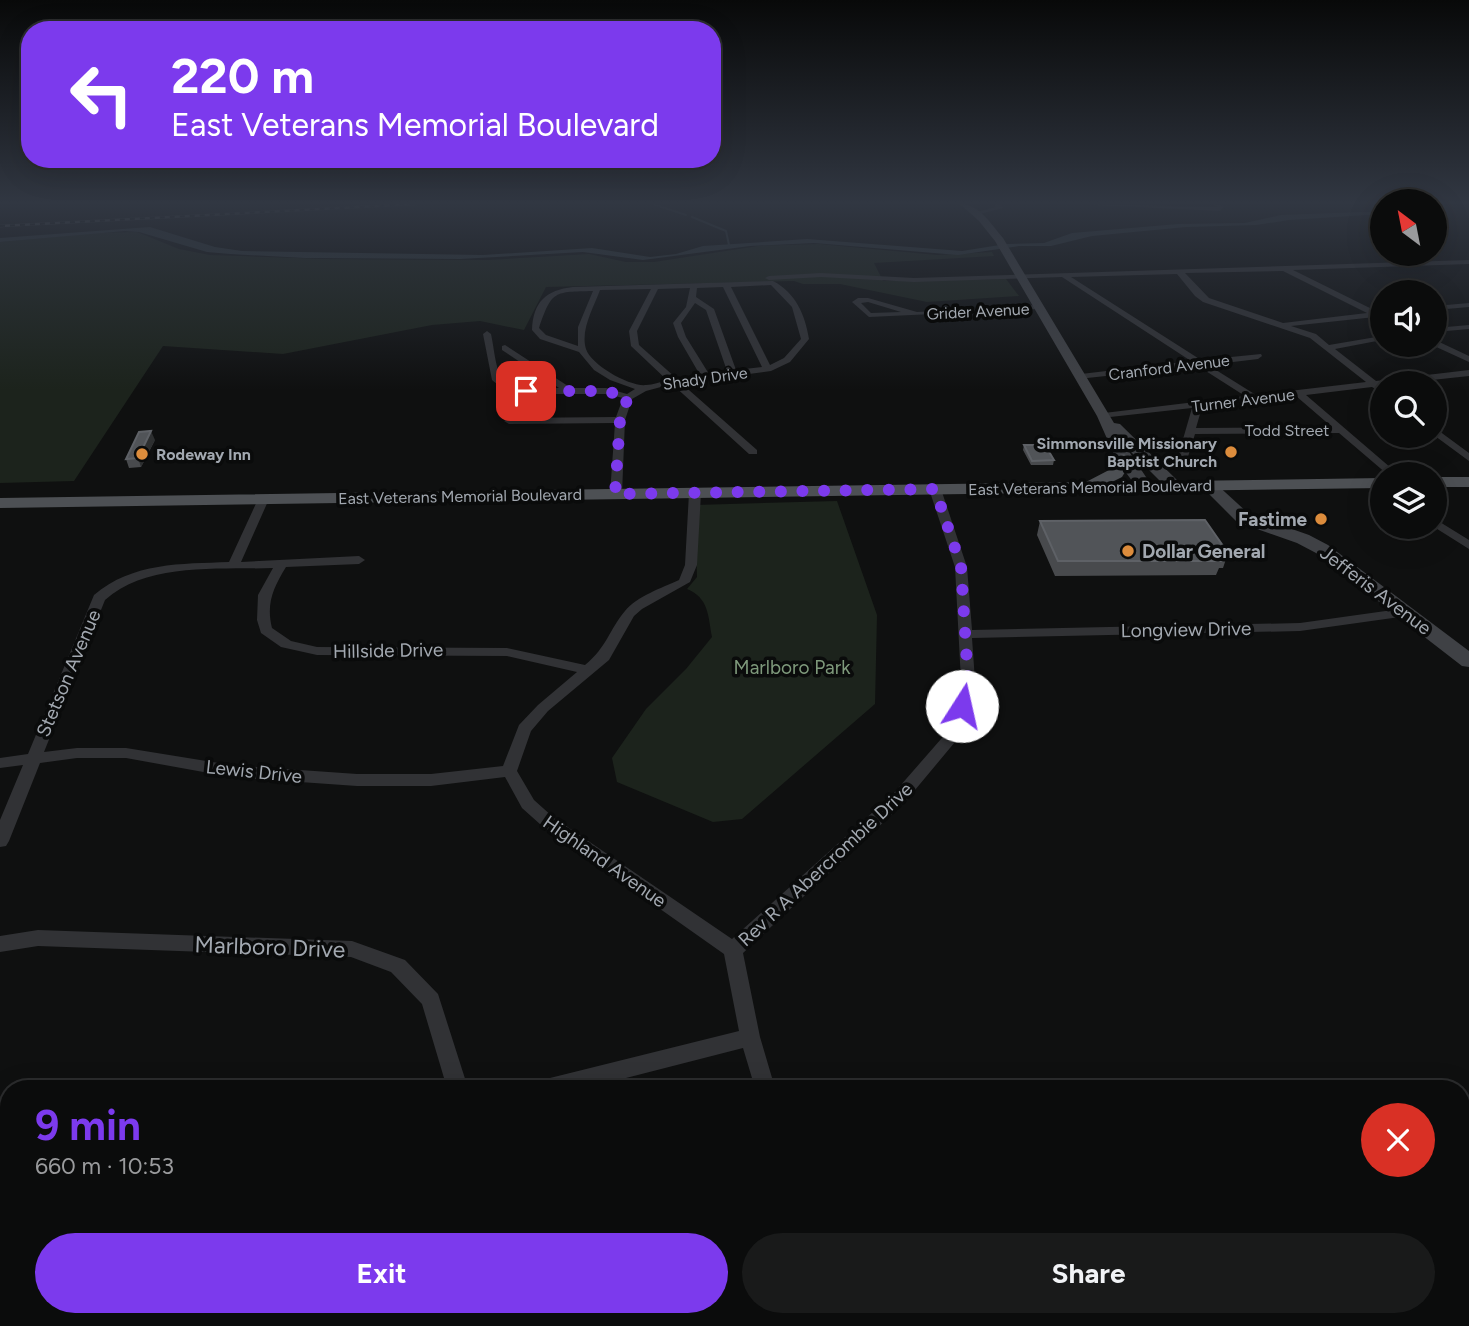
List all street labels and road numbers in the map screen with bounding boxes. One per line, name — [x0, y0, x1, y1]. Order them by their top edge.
street label: Grider Avenue — [926, 299, 1030, 324]
street label: Cranford Avenue — [1107, 351, 1231, 384]
street label: Shady Drive — [661, 363, 749, 394]
street label: Turner Avenue — [1191, 385, 1296, 416]
street label: Todd Street — [1245, 421, 1329, 440]
street label: East Veterans Memorial Boulevard — [968, 476, 1212, 499]
street label: East Veterans Memorial Boulevard — [338, 485, 582, 508]
street label: Jefferis Avenue — [1316, 541, 1436, 640]
street label: Stetson Avenue — [31, 606, 106, 740]
street label: Longview Drive — [1121, 617, 1251, 642]
street label: Hillside Drive — [333, 638, 443, 663]
street label: Lewis Drive — [205, 755, 303, 788]
street label: Rev R A Abercrombie Drive — [733, 778, 917, 951]
street label: Highland Avenue — [539, 810, 671, 912]
street label: Marlboro Drive — [194, 930, 346, 964]

